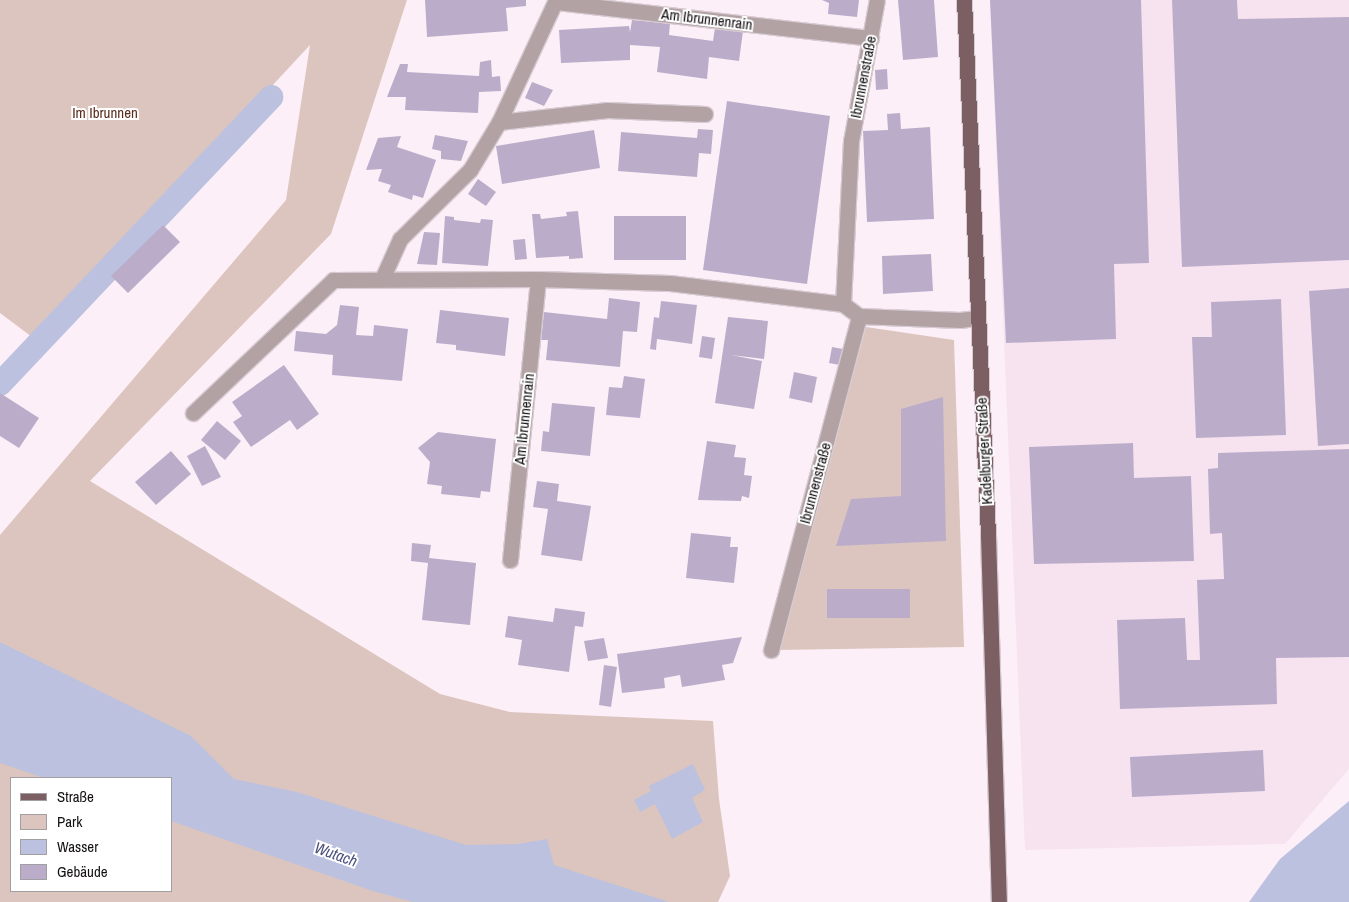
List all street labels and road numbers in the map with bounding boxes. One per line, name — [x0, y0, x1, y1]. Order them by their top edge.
street label: Am Ibrunnenrain — [660, 4, 754, 34]
street label: Ibrunnenstraße — [846, 34, 880, 120]
street label: Am Ibrunnenrain — [510, 373, 538, 465]
street label: Kadelburger Straße — [972, 397, 996, 505]
street label: Ibrunnenstraße — [796, 440, 834, 526]

